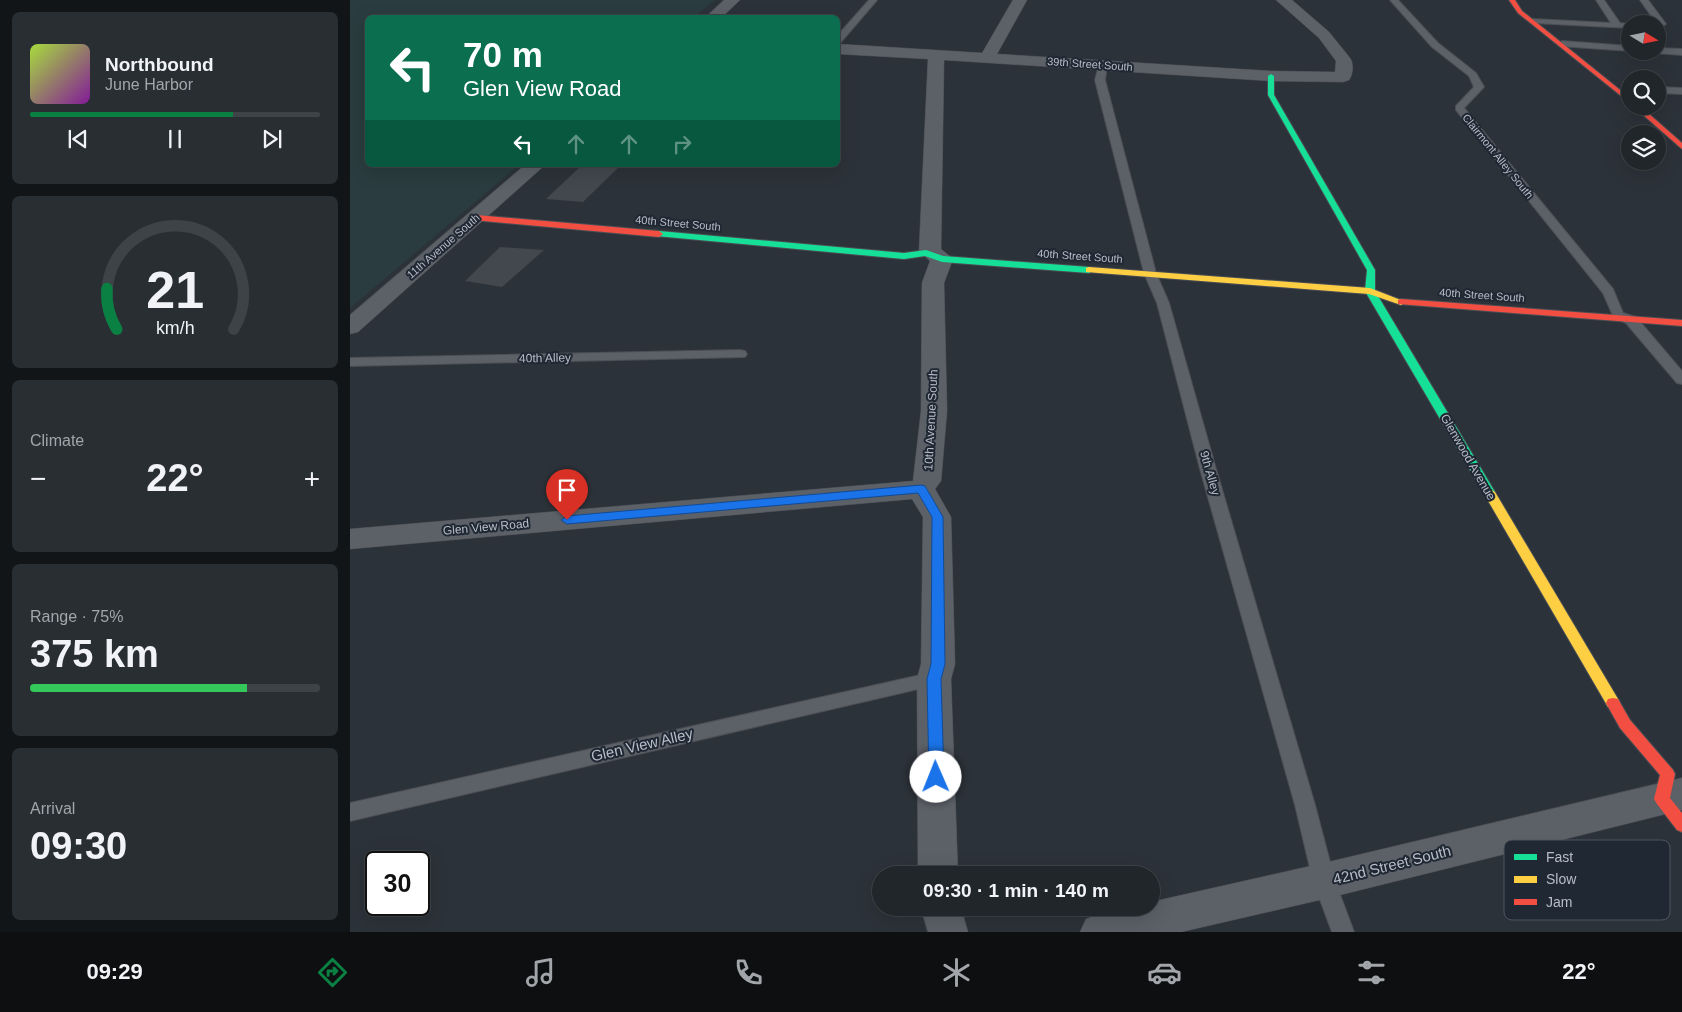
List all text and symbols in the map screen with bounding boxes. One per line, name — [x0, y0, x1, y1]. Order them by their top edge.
north arrow — [1621, 15, 1666, 60]
map controls — [1621, 15, 1666, 170]
icon: left — [380, 35, 445, 100]
text: 70 m — [463, 35, 543, 74]
text: Northbound — [105, 54, 214, 75]
street label: 39th Street South — [1047, 55, 1133, 73]
button: search — [1621, 70, 1666, 115]
text: June Harbor — [105, 76, 193, 93]
text: Glen View Road — [463, 76, 622, 101]
street label: Clairmont Alley South — [1460, 111, 1536, 201]
icon: previous — [64, 125, 92, 153]
icon: pause — [161, 125, 189, 153]
icon: next — [258, 125, 286, 153]
button: layers — [1621, 125, 1666, 170]
icon: left — [509, 130, 537, 158]
icon: ahead — [562, 130, 590, 158]
icon: ahead — [615, 130, 643, 158]
icon: right — [668, 130, 696, 158]
street label: 11th Avenue South — [404, 211, 482, 281]
street label: 40th Street South — [635, 213, 721, 233]
street label: 40th Street South — [1037, 247, 1123, 265]
text: 21 — [146, 261, 204, 319]
street label: 40th Street South — [1439, 286, 1525, 304]
text: km/h — [156, 318, 194, 338]
street label: 40th Alley — [519, 351, 571, 365]
street label: 10th Avenue South — [921, 369, 941, 471]
street label: Glenwood Avenue — [1438, 411, 1499, 503]
text: Climate — [30, 432, 84, 449]
street label: 9th Alley — [1197, 449, 1223, 497]
text: 22° — [146, 457, 204, 499]
text: − — [30, 463, 46, 494]
text: + — [304, 463, 320, 494]
pin — [546, 469, 588, 520]
icon: arrive — [553, 476, 581, 504]
street label: Glen View Road — [442, 516, 530, 538]
text: Range · 75% — [30, 608, 123, 625]
text: 375 km — [30, 633, 159, 675]
street label: Glen View Alley — [589, 724, 695, 764]
position arrow — [909, 750, 961, 802]
text: Arrival — [30, 800, 75, 817]
text: 09:30 — [30, 825, 127, 867]
legend — [1504, 840, 1670, 920]
street label: 42nd Street South — [1331, 842, 1453, 887]
text: Fast — [1546, 849, 1573, 865]
speed limit sign: 30 — [365, 851, 430, 916]
text: Slow — [1546, 871, 1577, 887]
text: 09:30 · 1 min · 140 m — [923, 880, 1109, 901]
text: Jam — [1546, 894, 1572, 910]
icon: directions — [315, 955, 350, 990]
icon: music — [523, 955, 558, 990]
icon: phone — [731, 955, 766, 990]
icon: climate — [939, 955, 974, 990]
icon: car — [1147, 955, 1182, 990]
icon: filters — [1354, 955, 1389, 990]
text: 09:29 — [86, 959, 143, 984]
text: 22° — [1562, 959, 1596, 984]

